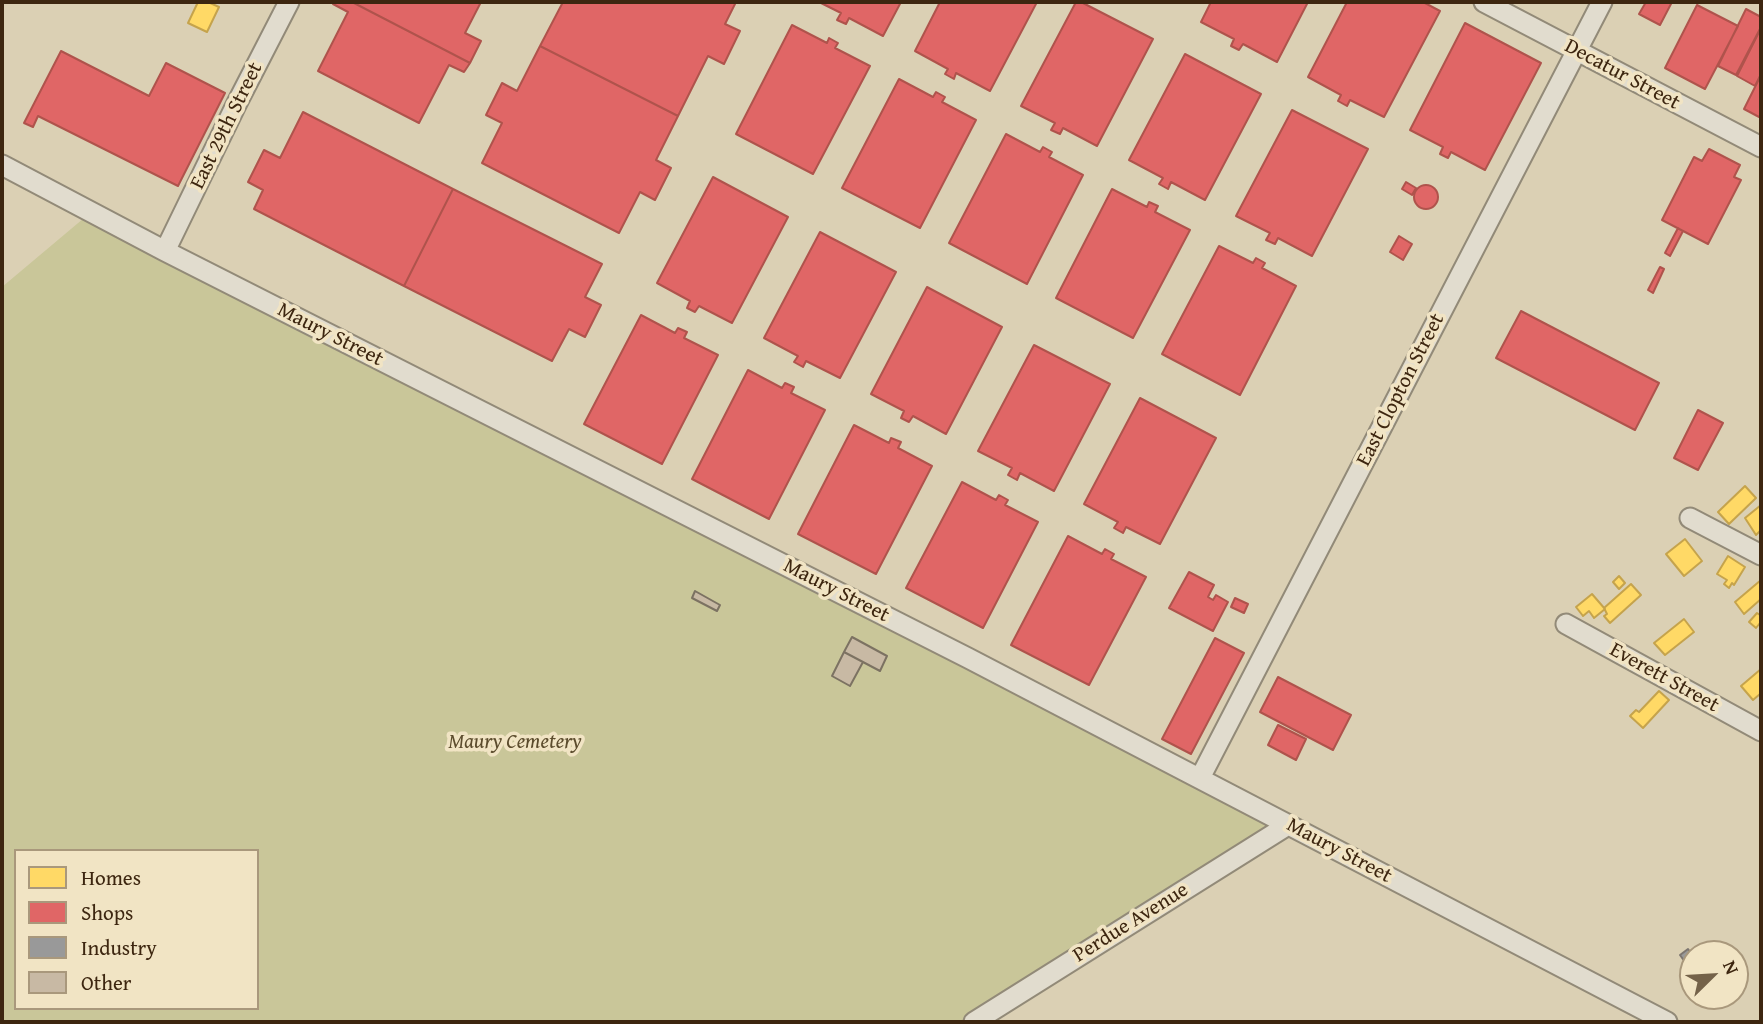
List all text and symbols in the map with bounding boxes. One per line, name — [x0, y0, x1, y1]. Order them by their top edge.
street label: Decatur Street — [1560, 34, 1684, 116]
street label: East 29th Street — [185, 58, 269, 194]
street label: Maury Street — [273, 298, 387, 372]
street label: East Clopton Street — [1352, 309, 1450, 471]
street label: Maury Street — [779, 554, 893, 628]
street label: Everett Street — [1605, 638, 1723, 718]
park label: Maury Cemetery — [448, 730, 582, 756]
street label: Maury Street — [1282, 813, 1396, 889]
legend — [14, 849, 259, 1010]
text: Homes — [81, 862, 141, 893]
street label: Perdue Avenue — [1069, 878, 1193, 968]
text: Shops — [81, 897, 133, 928]
text: Industry — [81, 932, 157, 963]
north arrow — [1679, 940, 1749, 1010]
text: N — [1716, 956, 1747, 979]
text: Other — [81, 967, 131, 998]

